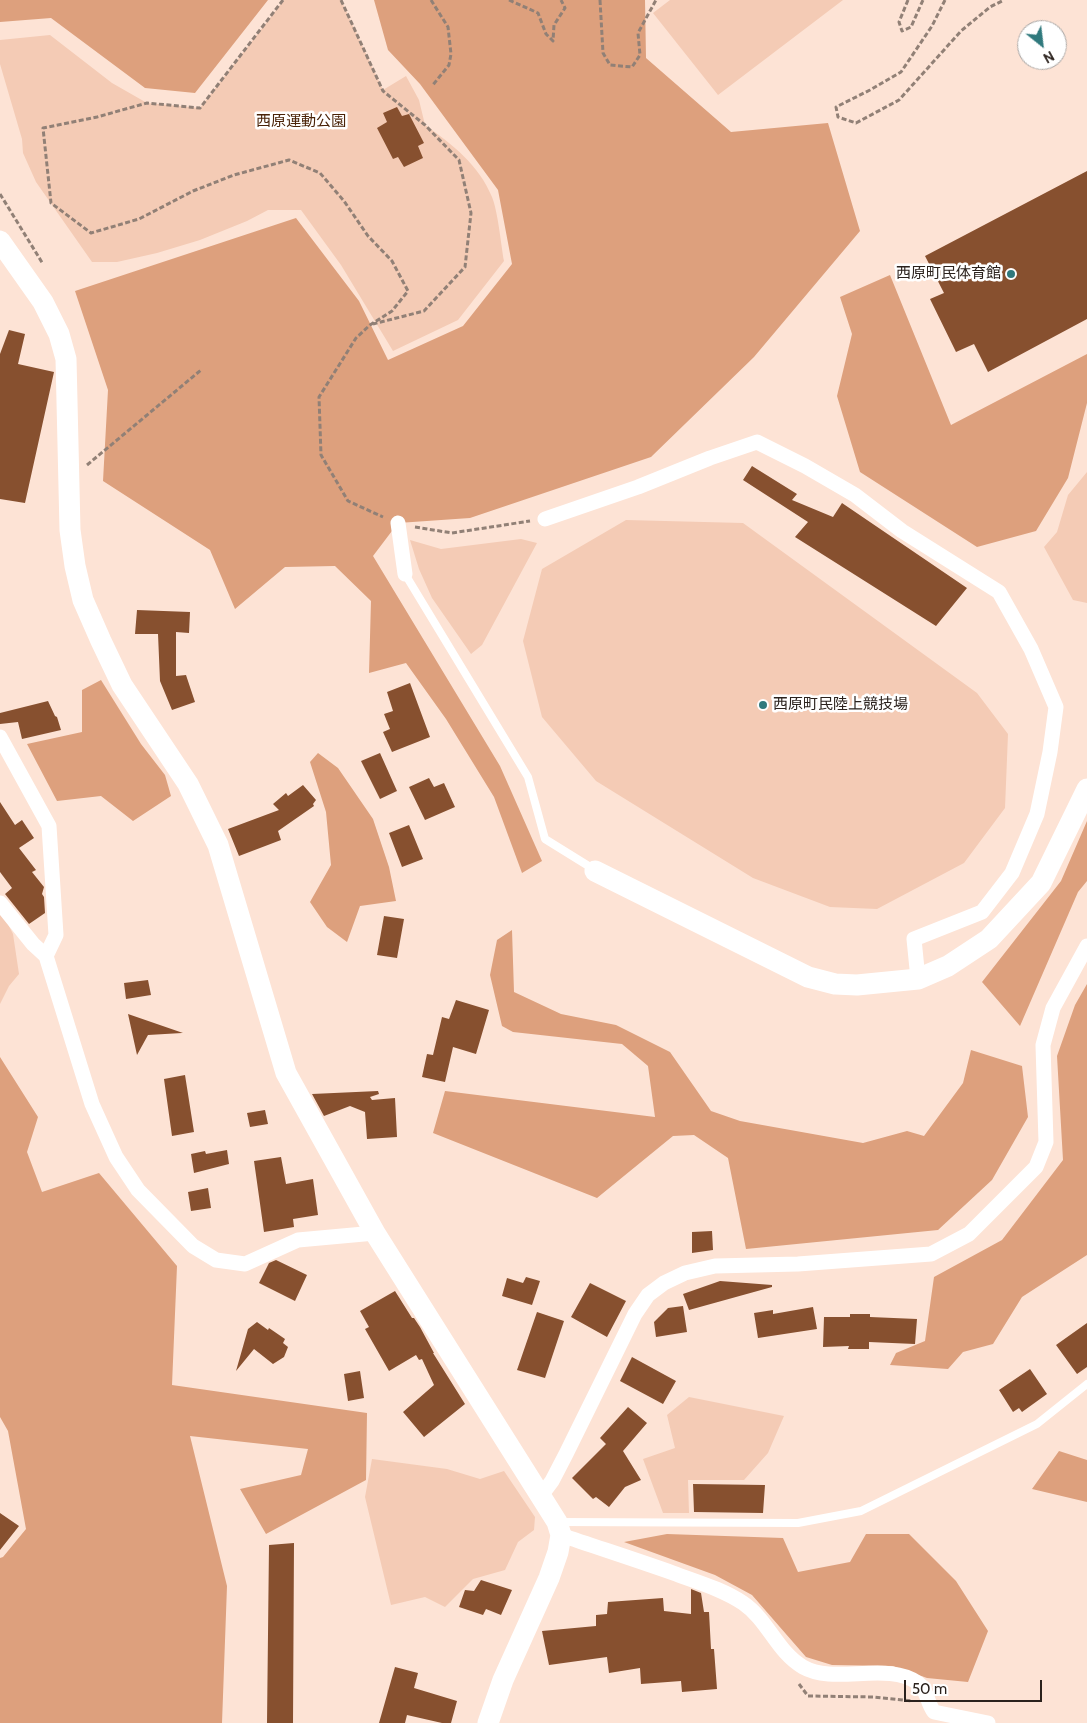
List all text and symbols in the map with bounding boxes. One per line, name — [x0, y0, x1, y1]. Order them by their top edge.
north arrow — [1017, 20, 1067, 70]
text: N — [1040, 47, 1057, 68]
park label: 西原運動公園 — [256, 113, 346, 131]
place label: 西原町民体育館 — [896, 265, 1001, 283]
marker: 西原町民体育館 — [1005, 268, 1017, 280]
place label: 西原町民陸上競技場 — [773, 696, 908, 714]
marker: 西原町民陸上競技場 — [757, 699, 769, 711]
scale bar — [907, 1670, 1044, 1702]
text: 50 m — [912, 1680, 947, 1698]

